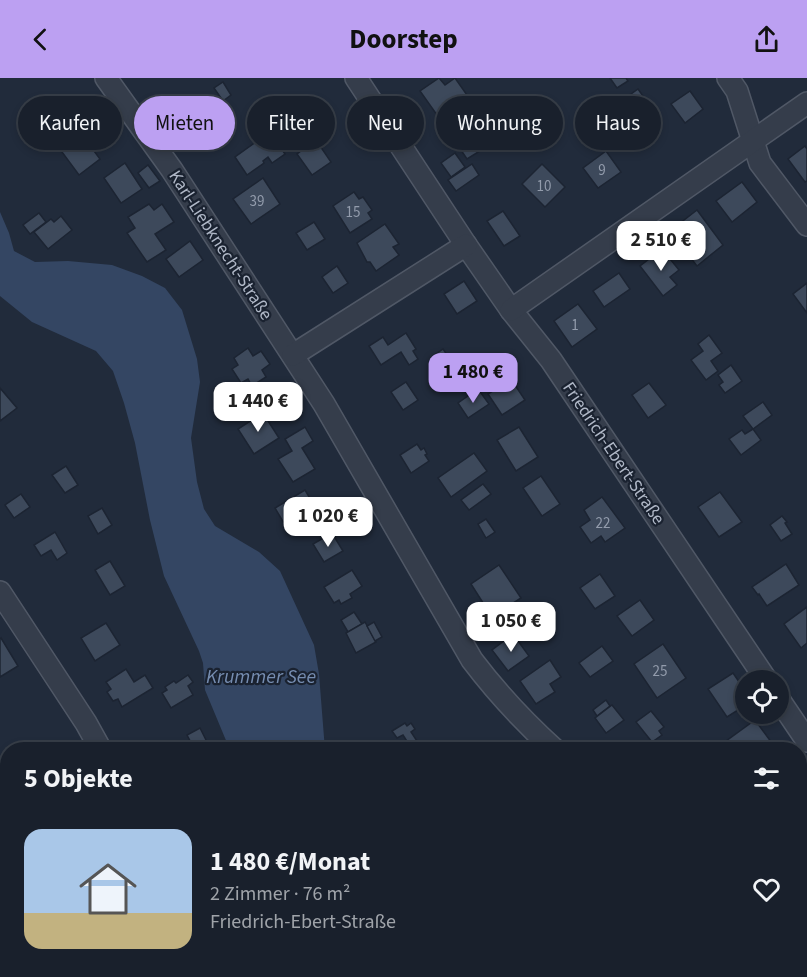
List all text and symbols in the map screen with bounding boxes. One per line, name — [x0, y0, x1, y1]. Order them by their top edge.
text: Doorstep — [349, 20, 458, 59]
icon: back — [24, 23, 57, 56]
icon: share — [750, 23, 783, 56]
chip: Kaufen — [18, 96, 122, 150]
chip: Mieten — [134, 96, 235, 150]
chip: Filter — [247, 96, 335, 150]
chip: Neu — [347, 96, 424, 150]
chip: Wohnung — [436, 96, 563, 150]
chip: Haus — [575, 96, 661, 150]
house number: 9 — [598, 160, 606, 181]
street label: Karl-Liebknecht-Straße — [163, 165, 278, 325]
house number: 10 — [537, 176, 551, 197]
house number: 39 — [250, 191, 264, 212]
house number: 15 — [346, 202, 360, 223]
pin: 2 510 € — [606, 221, 716, 272]
text: 2 510 € — [631, 226, 691, 254]
house number: 1 — [571, 315, 579, 336]
pin: 1 480 € — [418, 353, 528, 404]
text: 1 480 € — [443, 358, 503, 386]
street label: Friedrich-Ebert-Straße — [556, 377, 671, 530]
pin: 1 440 € — [203, 382, 313, 433]
text: 1 440 € — [228, 387, 288, 415]
pin: 1 020 € — [273, 497, 383, 548]
text: 1 020 € — [298, 502, 358, 530]
house number: 22 — [596, 513, 610, 534]
pin: 1 050 € — [456, 602, 566, 653]
text: 1 050 € — [481, 607, 541, 635]
house number: 25 — [653, 661, 667, 682]
water label: Krummer See — [206, 663, 316, 691]
map controls — [735, 670, 789, 724]
button: locate — [735, 670, 789, 724]
text: 5 Objekte — [24, 760, 133, 797]
icon: filters — [750, 762, 783, 795]
text: 1 480 €/Monat — [210, 843, 370, 880]
icon: home — [72, 853, 144, 925]
icon: heart — [750, 873, 783, 906]
text: 2 Zimmer · 76 m² — [210, 880, 350, 908]
text: Friedrich-Ebert-Straße — [210, 908, 396, 936]

